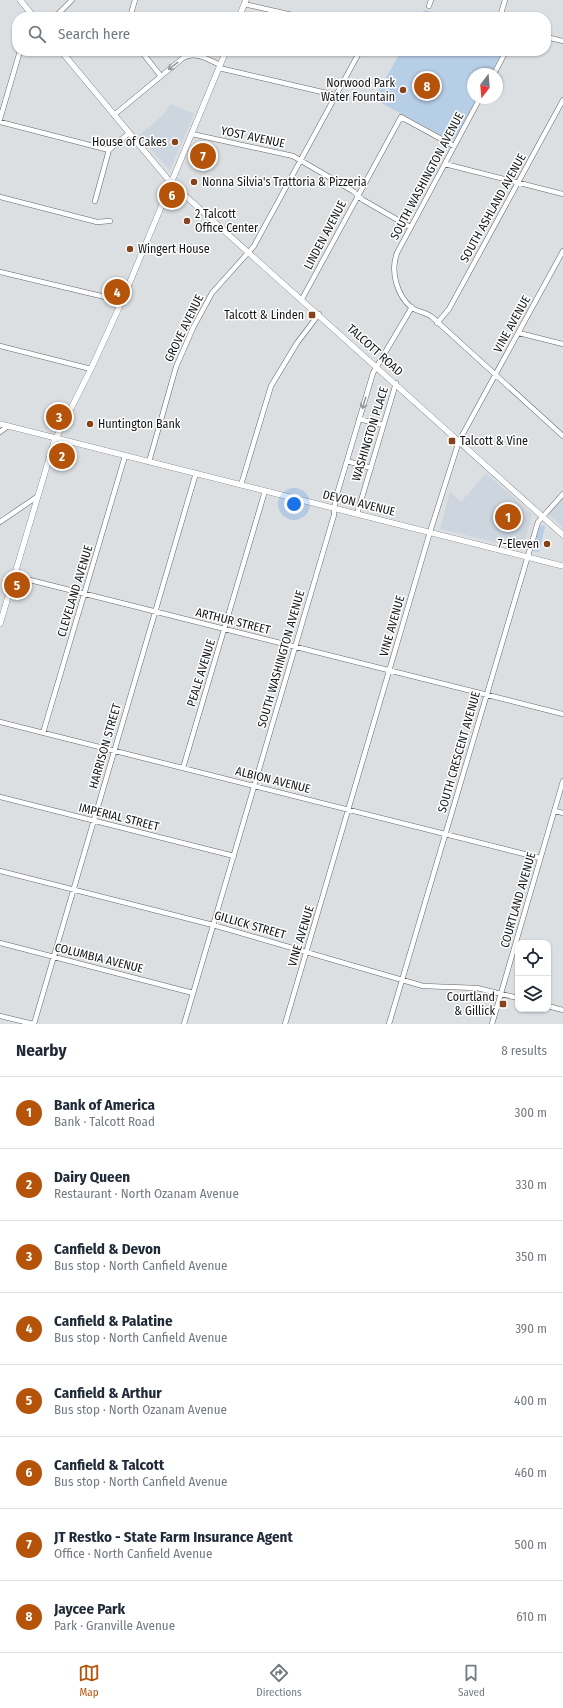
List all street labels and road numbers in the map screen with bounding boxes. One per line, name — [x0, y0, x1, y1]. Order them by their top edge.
street label: SOUTH WASHINGTON AVENUE — [387, 110, 467, 242]
street label: YOST AVENUE — [220, 123, 287, 151]
street label: SOUTH ASHLAND AVENUE — [457, 151, 529, 265]
street label: LINDEN AVENUE — [301, 198, 349, 272]
street label: GROVE AVENUE — [162, 292, 206, 364]
street label: VINE AVENUE — [491, 293, 534, 355]
street label: TALCOTT ROAD — [344, 321, 406, 379]
street label: WASHINGTON PLACE — [349, 385, 391, 483]
street label: DEVON AVENUE — [321, 487, 397, 519]
street label: CLEVELAND AVENUE — [54, 543, 96, 639]
street label: SOUTH WASHINGTON AVENUE — [255, 588, 307, 729]
street label: VINE AVENUE — [377, 594, 407, 658]
street label: ARTHUR STREET — [194, 605, 272, 637]
street label: PEALE AVENUE — [184, 637, 218, 708]
street label: SOUTH CRESCENT AVENUE — [435, 689, 483, 814]
street label: HARRISON STREET — [86, 701, 124, 790]
street label: ALBION AVENUE — [234, 764, 312, 796]
street label: IMPERIAL STREET — [77, 800, 161, 834]
street label: COURTLAND AVENUE — [498, 850, 538, 949]
street label: VINE AVENUE — [285, 904, 317, 968]
street label: GILLICK STREET — [213, 908, 288, 942]
street label: COLUMBIA AVENUE — [53, 940, 145, 976]

